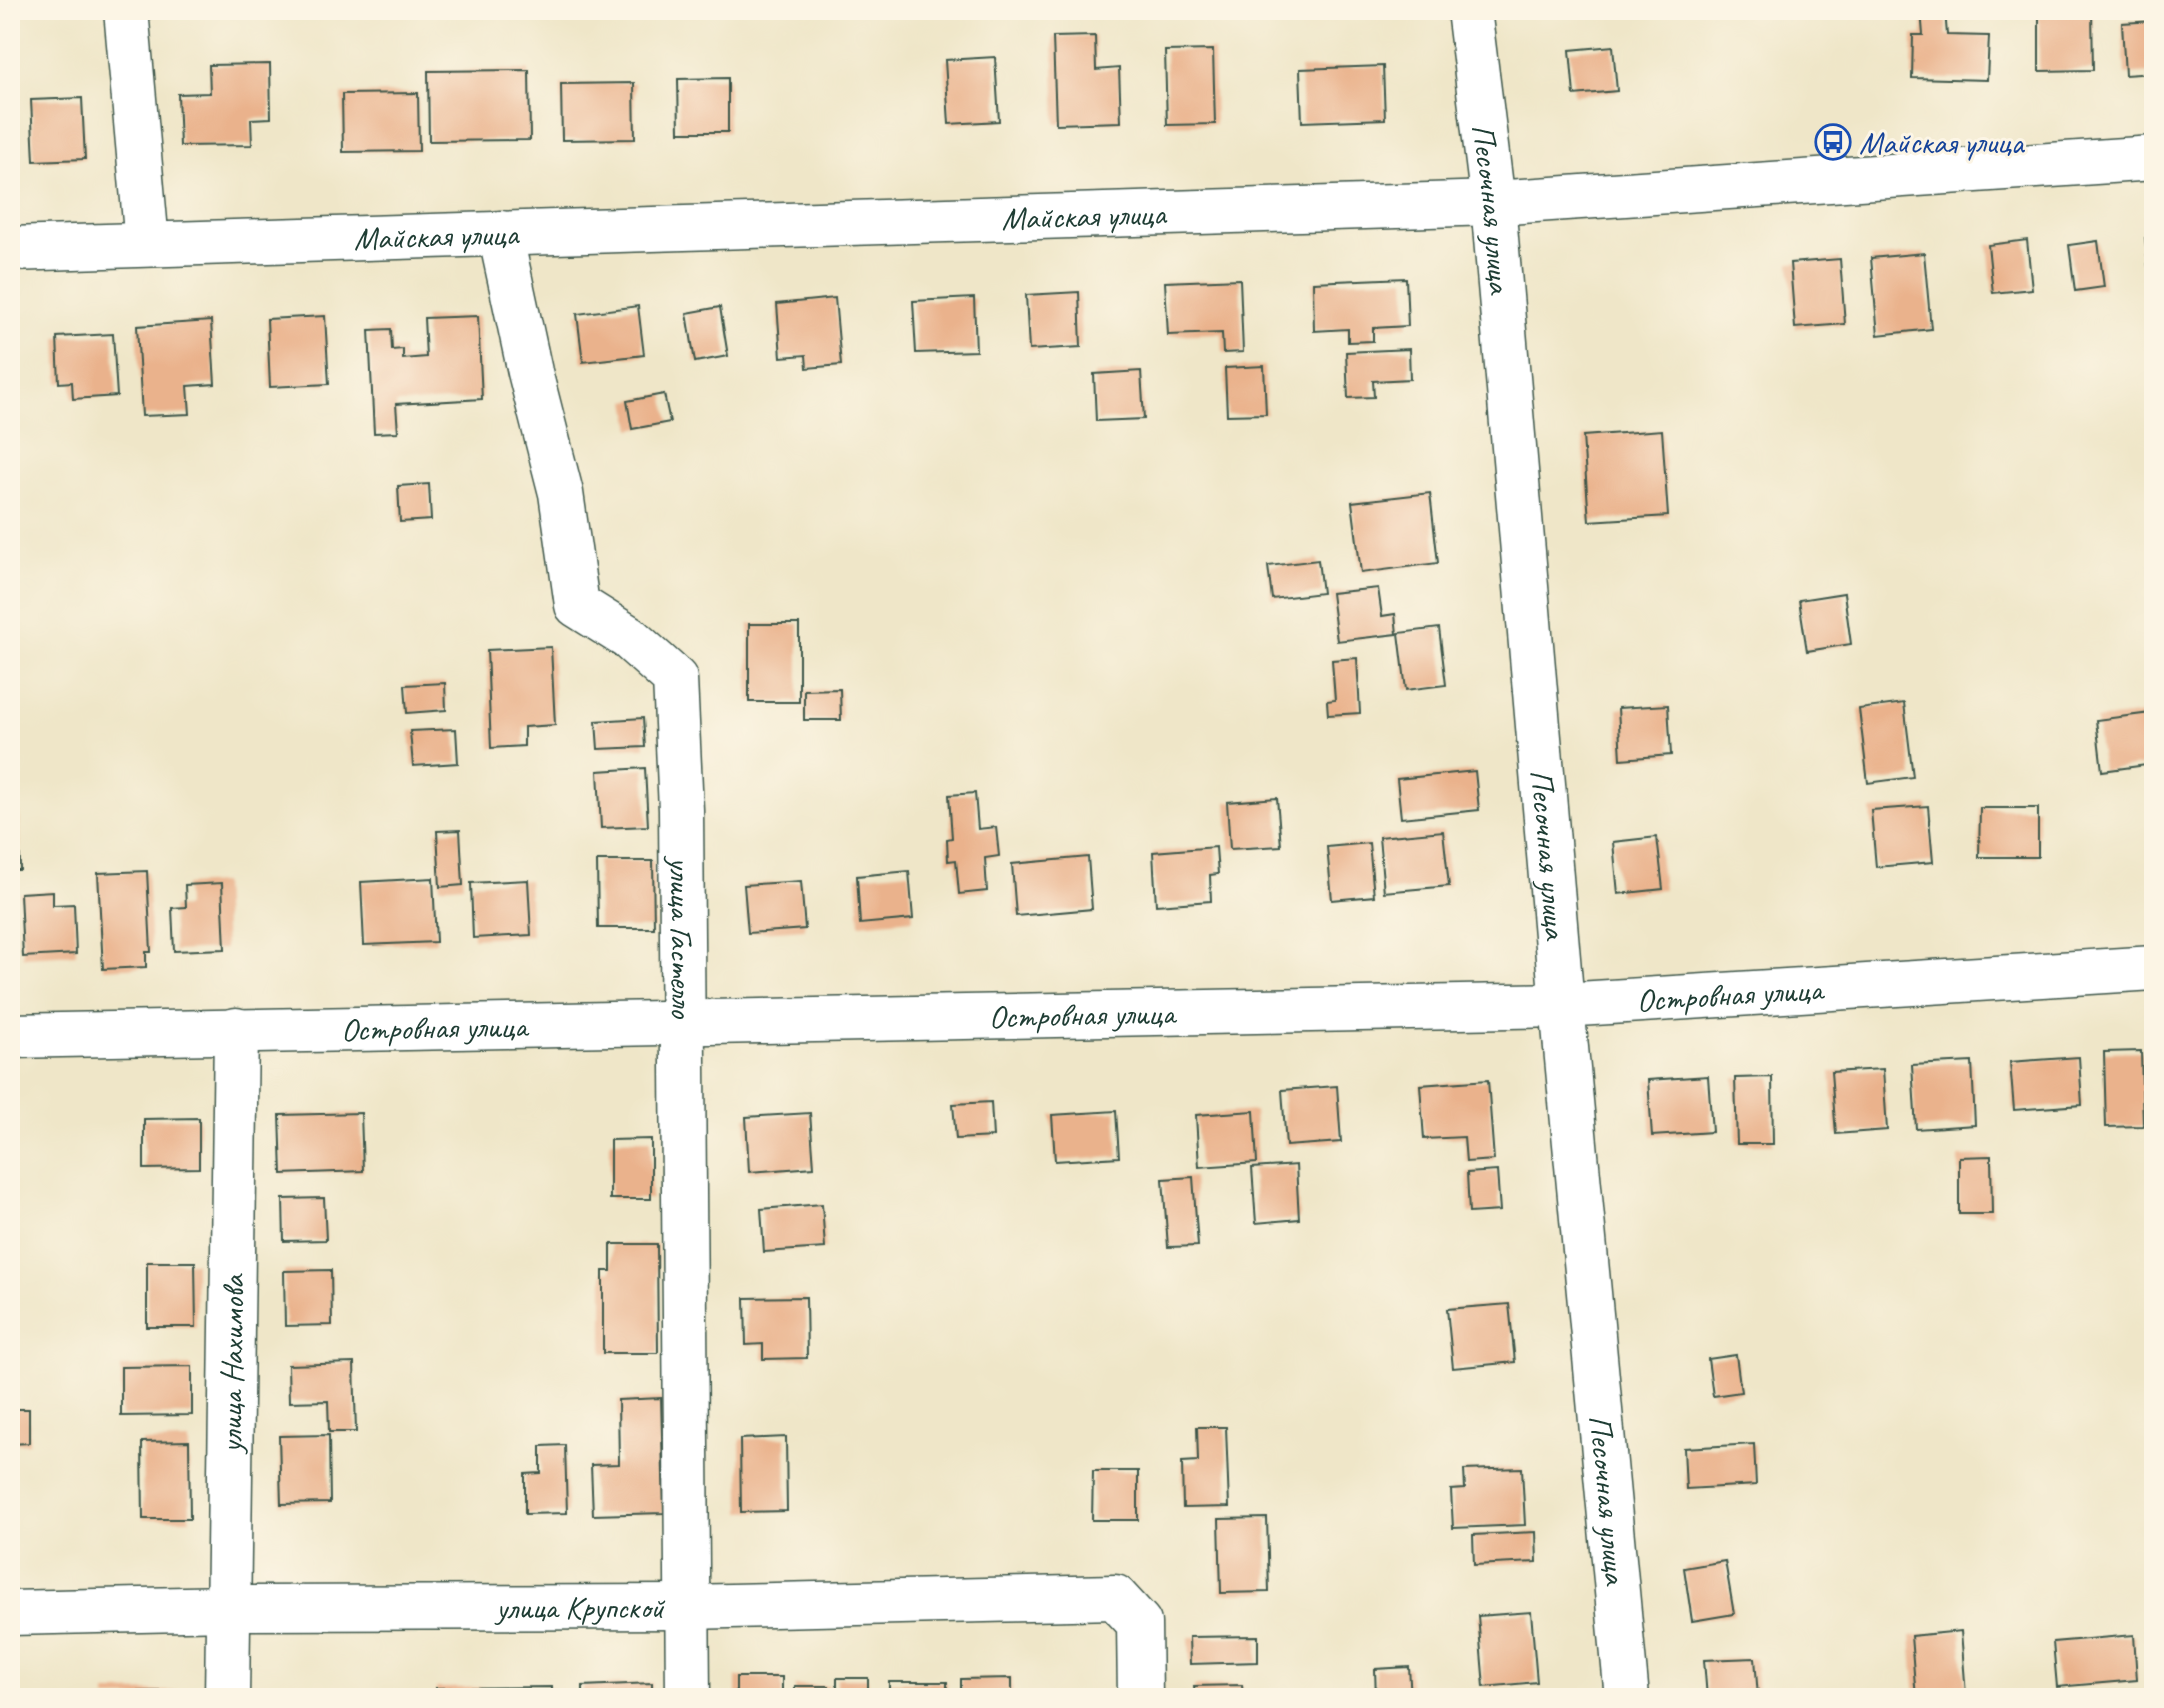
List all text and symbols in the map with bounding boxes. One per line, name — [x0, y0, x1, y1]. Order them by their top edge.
street label: Песочная улица — [1462, 122, 1521, 297]
place label: Майская улица — [1859, 122, 2025, 163]
bus stop icon: Майская улица — [1814, 123, 1852, 161]
street label: Майская улица — [1001, 193, 1168, 239]
street label: Майская улица — [353, 213, 521, 259]
street label: Песочная улица — [1521, 768, 1576, 942]
street label: улица Гастелло — [660, 855, 703, 1020]
street label: Островная улица — [1635, 969, 1826, 1021]
street label: Островная улица — [988, 993, 1178, 1037]
street label: Островная улица — [341, 1006, 530, 1050]
street label: улица Нахимова — [210, 1273, 254, 1455]
street label: Песочная улица — [1580, 1413, 1636, 1588]
street label: улица Крупской — [494, 1587, 666, 1628]

